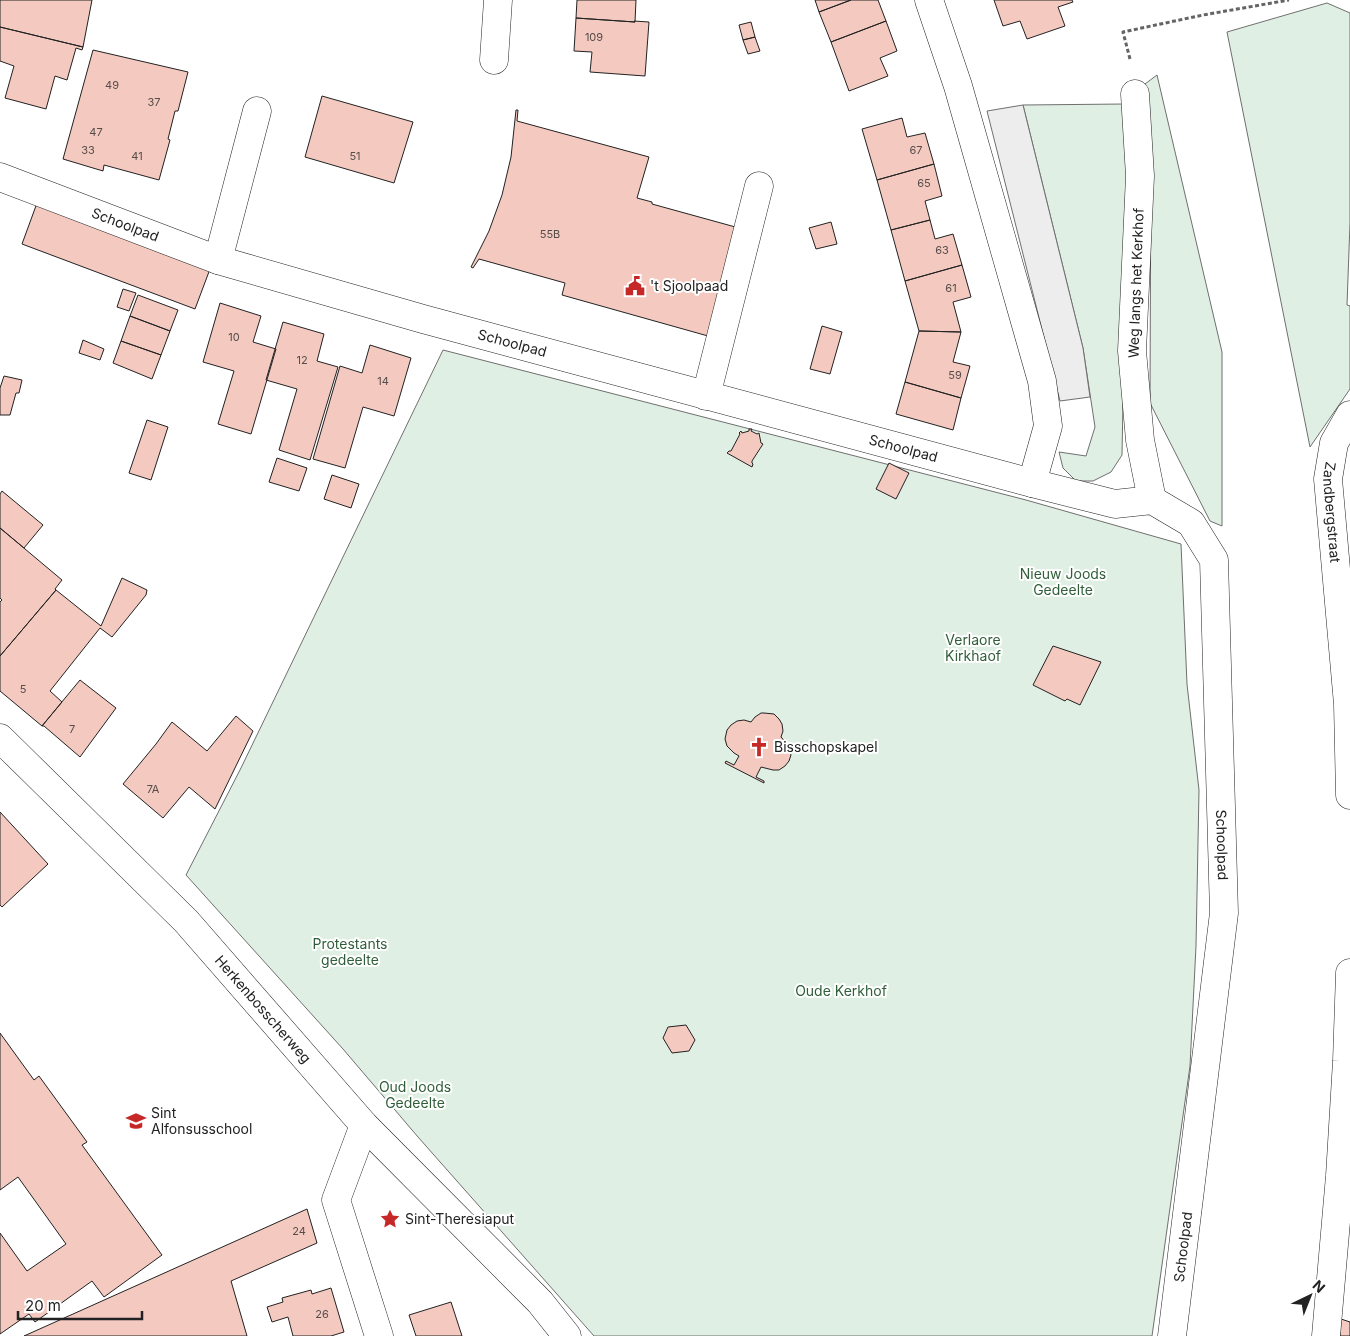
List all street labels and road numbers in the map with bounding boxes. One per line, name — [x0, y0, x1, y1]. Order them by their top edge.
street label: Schoolpad — [89, 204, 161, 245]
street label: Weg langs het Kerkhof — [1124, 208, 1147, 358]
street label: Schoolpad — [476, 325, 549, 360]
street label: Schoolpad — [867, 430, 940, 465]
street label: Zandbergstraat — [1320, 460, 1344, 564]
street label: Schoolpad — [1213, 809, 1232, 880]
street label: Herkenbosscherweg — [212, 951, 315, 1066]
street label: Schoolpad — [1170, 1211, 1195, 1283]

